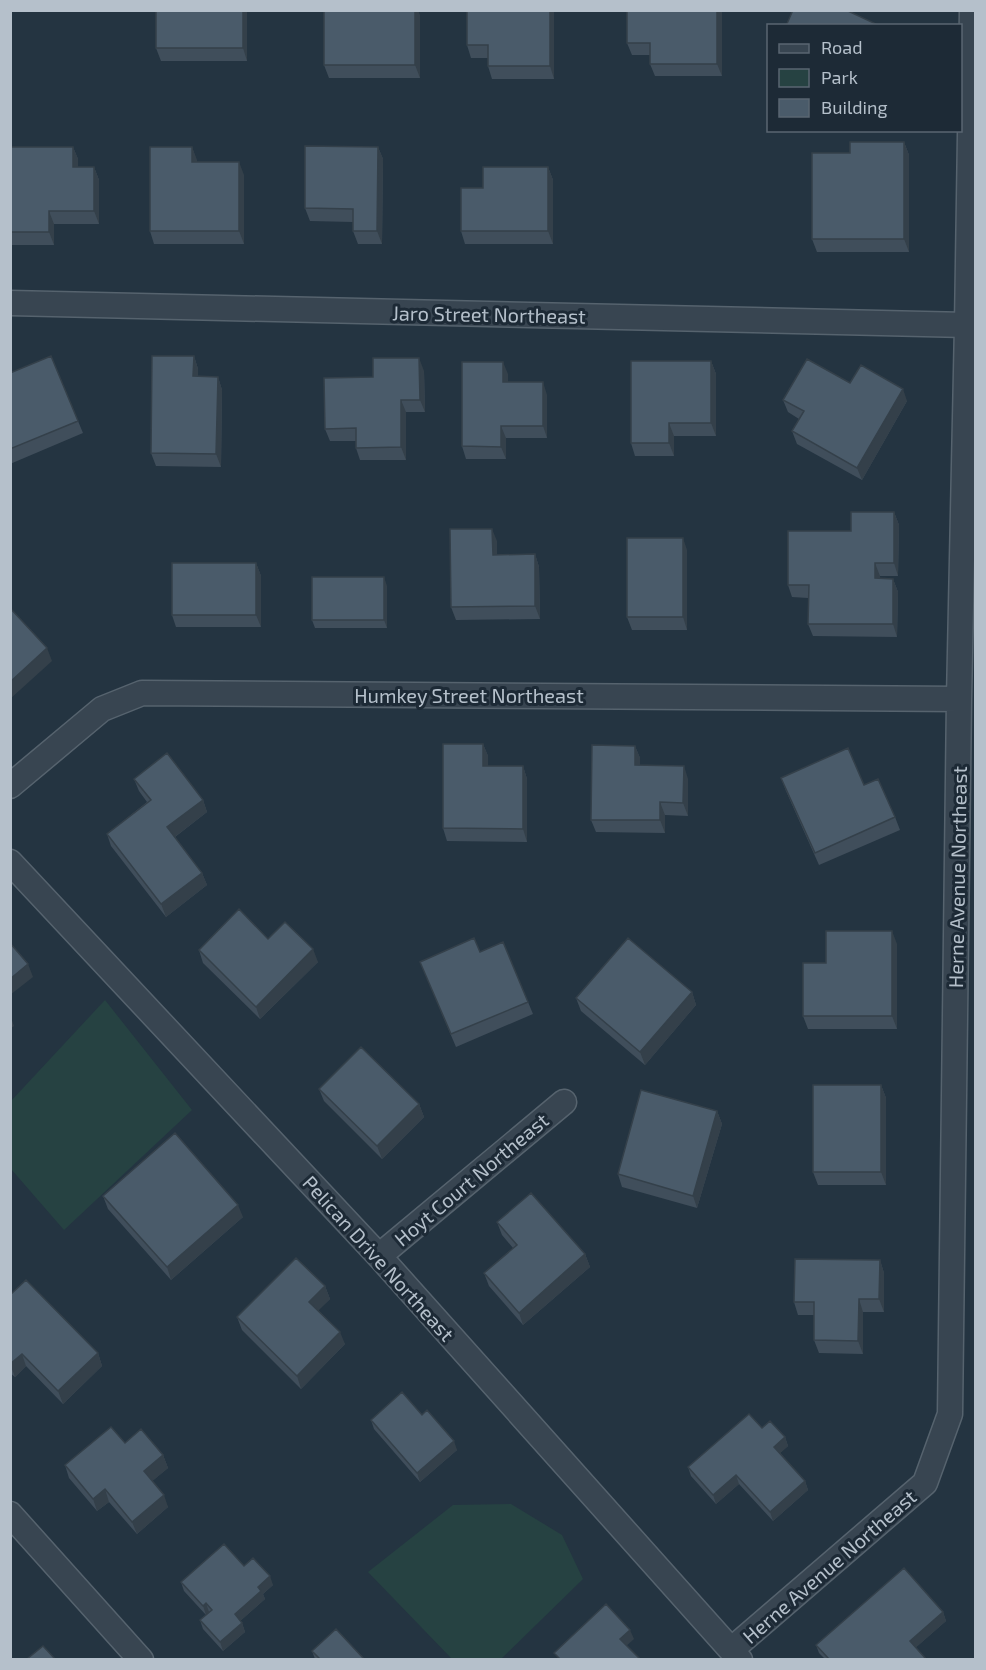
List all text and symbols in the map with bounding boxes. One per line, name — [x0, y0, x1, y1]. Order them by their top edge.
legend — [767, 24, 962, 132]
text: Road — [821, 36, 862, 58]
text: Park — [821, 66, 858, 88]
text: Building — [821, 96, 888, 118]
street label: Jaro Street Northeast — [392, 300, 586, 328]
street label: Humkey Street Northeast — [354, 683, 584, 707]
street label: Herne Avenue Northeast — [943, 765, 971, 988]
street label: Hoyt Court Northeast — [389, 1107, 553, 1250]
street label: Pelican Drive Northeast — [298, 1170, 460, 1346]
street label: Herne Avenue Northeast — [737, 1484, 921, 1648]

